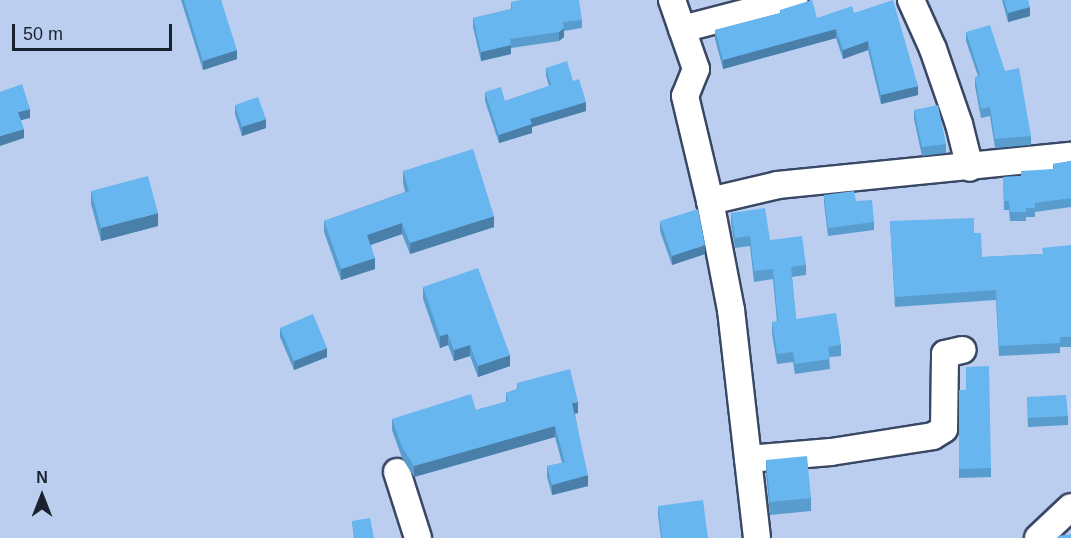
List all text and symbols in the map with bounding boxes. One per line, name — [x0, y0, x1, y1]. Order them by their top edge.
scale bar — [15, 12, 176, 50]
text: 50 m — [23, 24, 63, 44]
north arrow — [12, 466, 72, 526]
text: N — [36, 469, 48, 486]

